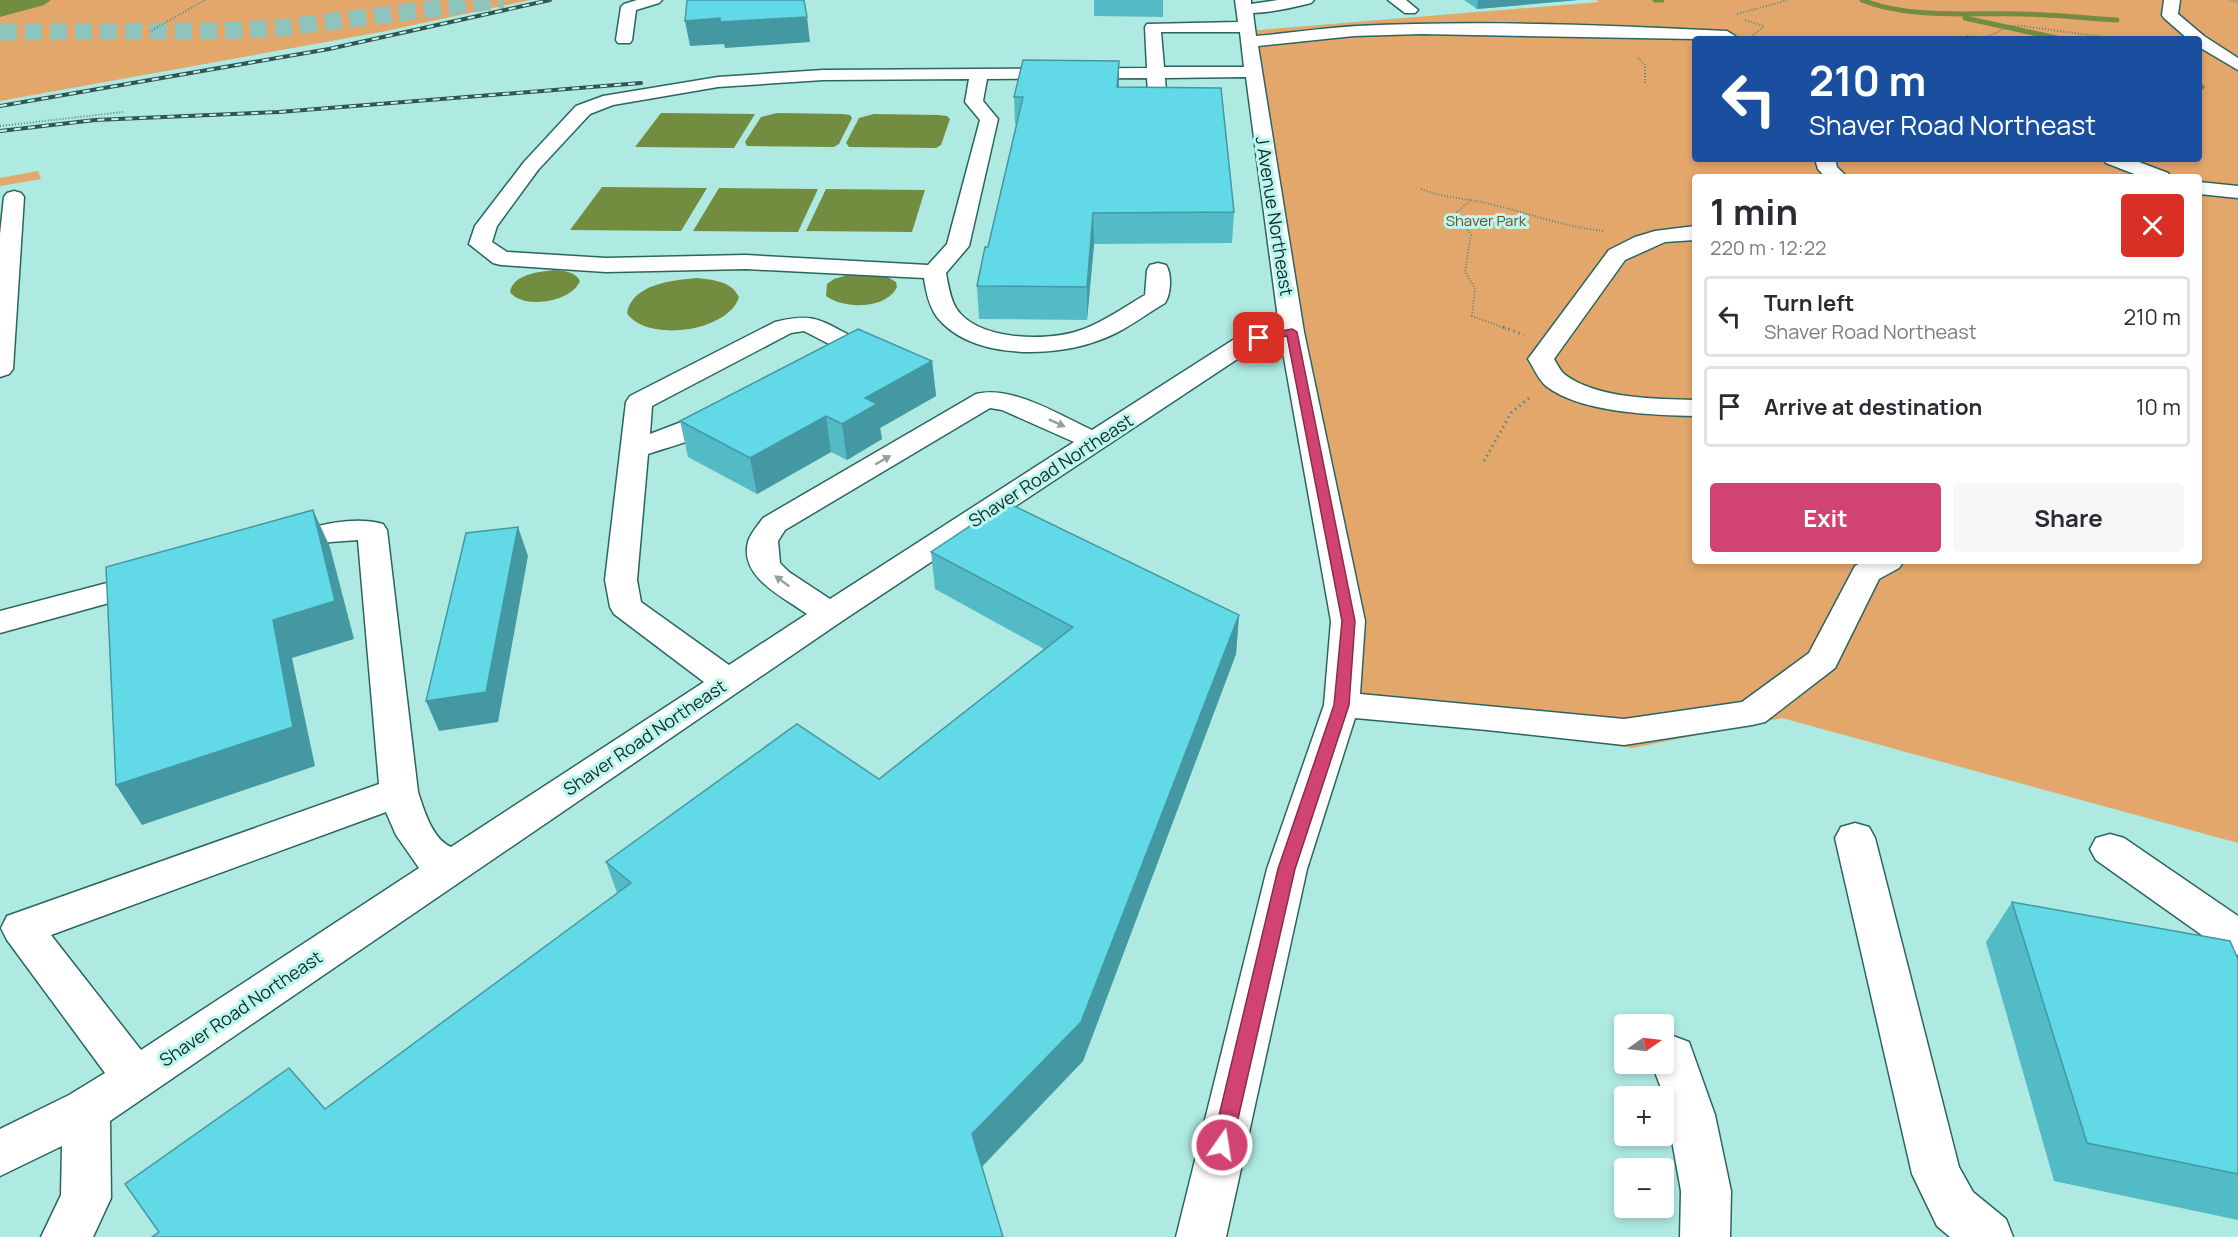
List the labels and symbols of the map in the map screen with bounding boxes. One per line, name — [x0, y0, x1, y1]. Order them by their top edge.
street label: J Avenue Northeast — [1251, 134, 1299, 297]
park label: Shaver Park — [1446, 210, 1527, 231]
pin — [1233, 312, 1284, 363]
street label: Shaver Road Northeast — [964, 408, 1137, 532]
one-way arrow — [1048, 419, 1066, 429]
one-way arrow — [875, 455, 892, 465]
one-way arrow — [774, 575, 790, 587]
street label: Shaver Road Northeast — [558, 674, 731, 801]
street label: Shaver Road Northeast — [154, 945, 327, 1072]
north arrow — [1614, 1014, 1674, 1074]
position arrow — [1190, 1113, 1254, 1177]

